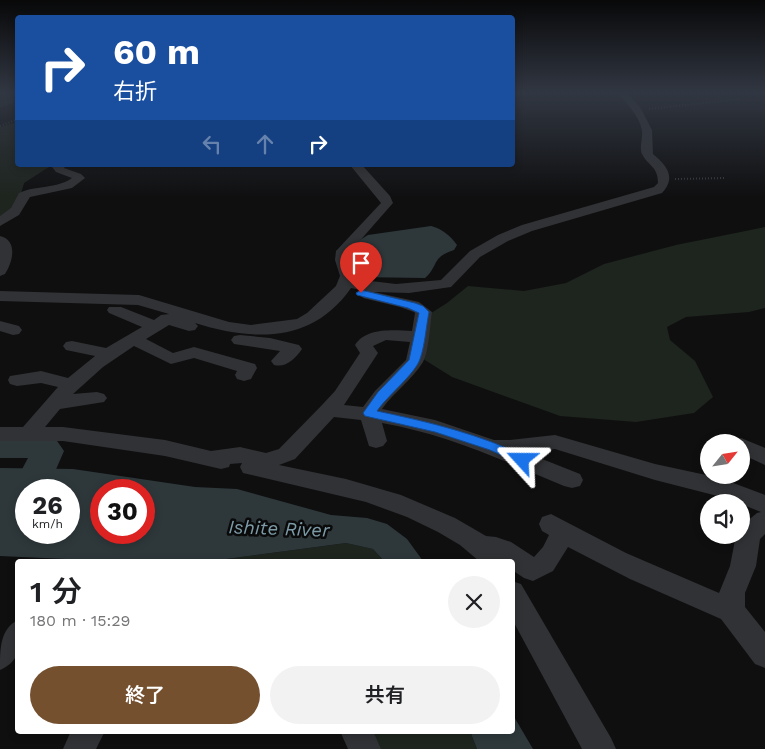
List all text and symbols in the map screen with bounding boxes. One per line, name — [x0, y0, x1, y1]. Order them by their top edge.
text: 60 m — [113, 31, 200, 73]
icon: right — [30, 35, 95, 100]
text: 右折 — [113, 79, 157, 104]
icon: left — [198, 130, 226, 158]
icon: ahead — [251, 130, 279, 158]
icon: right — [304, 130, 332, 158]
pin — [340, 242, 382, 293]
icon: arrive — [347, 249, 375, 277]
position arrow — [495, 433, 547, 485]
north arrow — [700, 434, 750, 484]
map controls — [700, 434, 750, 544]
speed limit sign: 30 — [90, 479, 155, 544]
text: 26 — [32, 491, 63, 520]
button: sound — [700, 494, 750, 544]
water label: Ishite River — [228, 515, 331, 542]
text: km/h — [32, 517, 63, 531]
text: 1 分 — [30, 574, 82, 609]
button: close — [448, 576, 500, 628]
text: 180 m · 15:29 — [30, 611, 130, 630]
button: 終了 — [30, 666, 260, 724]
button: 共有 — [270, 666, 500, 724]

